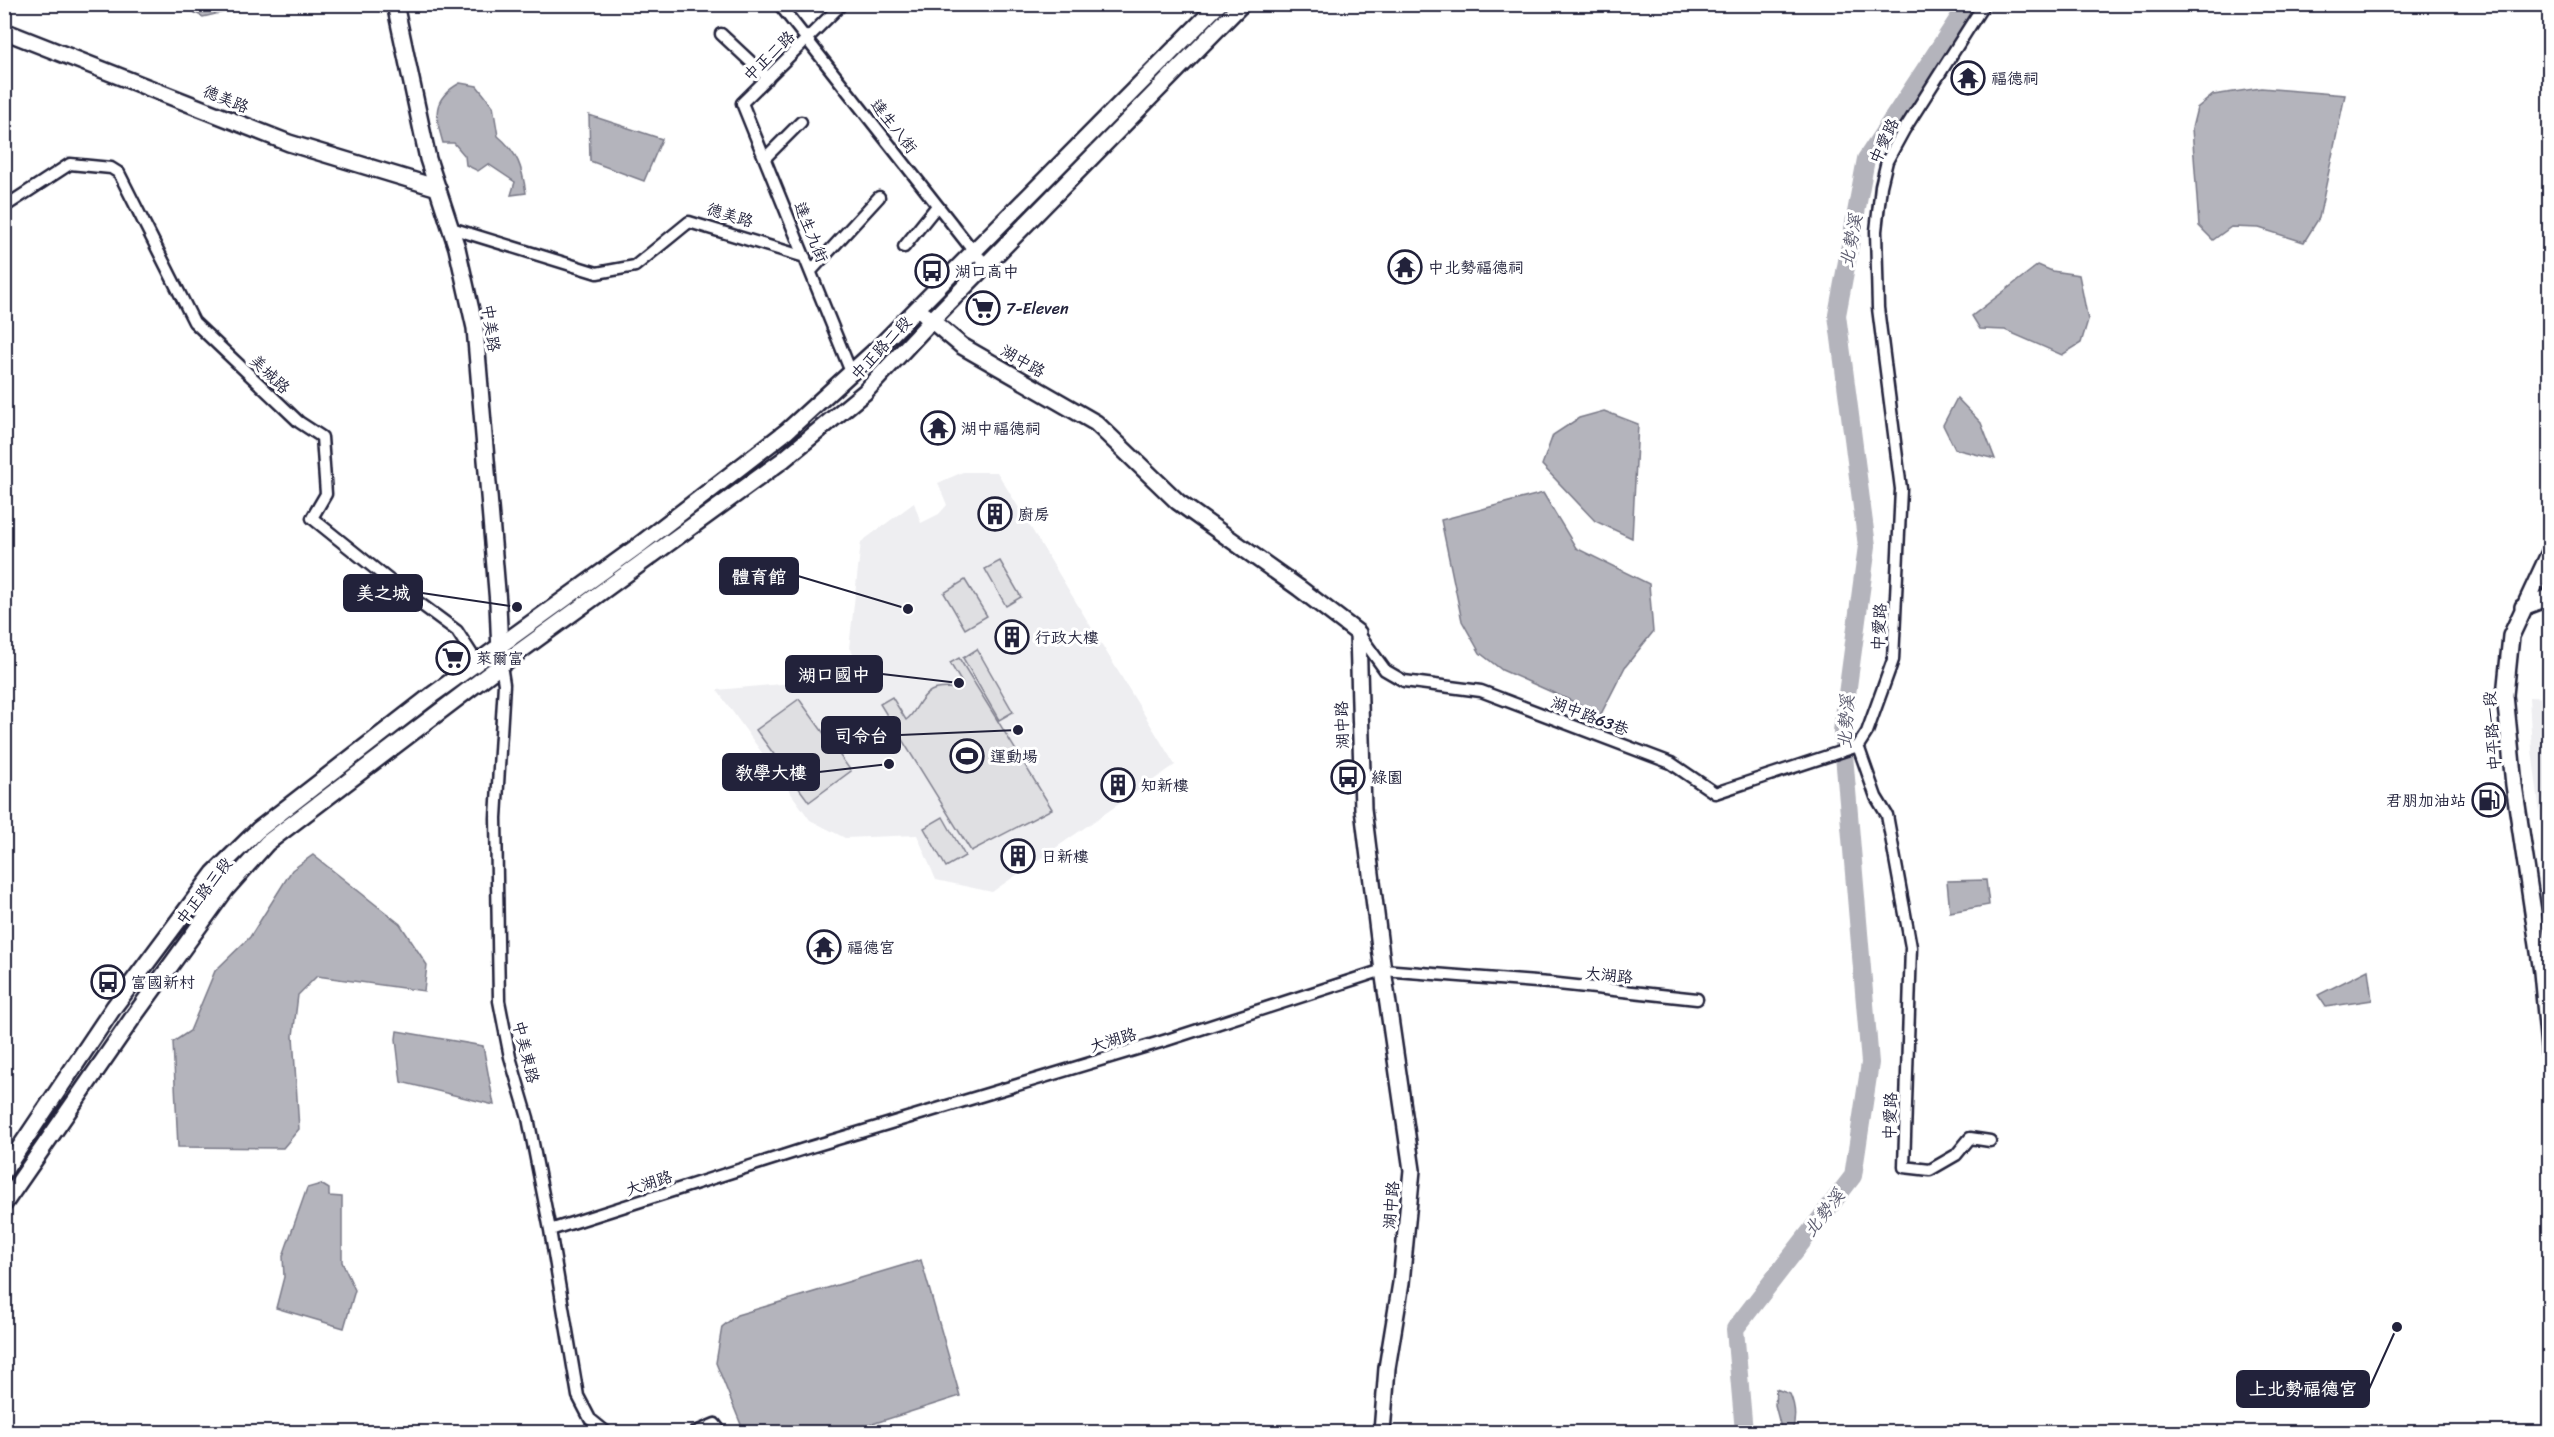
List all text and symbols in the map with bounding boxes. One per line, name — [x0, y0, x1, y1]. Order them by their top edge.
street label: 中正二路 — [736, 23, 802, 89]
temple icon: 福德祠 — [1950, 60, 1986, 96]
place label: 福德祠 — [1991, 64, 2039, 93]
street label: 德美路 — [198, 77, 254, 121]
street label: 達生八街 — [863, 92, 925, 160]
street label: 中愛路 — [1861, 113, 1907, 169]
street label: 德美路 — [703, 194, 757, 236]
street label: 達生九街 — [786, 197, 836, 267]
water label: 北勢溪 — [1830, 210, 1872, 271]
temple icon: 中北勢福德祠 — [1387, 249, 1423, 285]
bus stop icon: 湖口高中 — [914, 253, 950, 289]
place label: 中北勢福德祠 — [1428, 253, 1524, 282]
place label: 湖口高中 — [955, 257, 1019, 286]
supermarket icon: 7-Eleven — [965, 290, 1001, 326]
place label: 7-Eleven — [1006, 294, 1069, 323]
street label: 中美路 — [473, 302, 509, 354]
street label: 中正路二段 — [843, 309, 919, 387]
street label: 湖中路 — [995, 336, 1051, 386]
street label: 美城路 — [243, 347, 297, 401]
temple icon: 湖中福德祠 — [920, 410, 956, 446]
place label: 湖中福德祠 — [961, 414, 1041, 443]
building icon: 廚房 — [977, 496, 1013, 532]
place label: 廚房 — [1018, 500, 1050, 529]
callout: 體育館 — [720, 558, 798, 594]
text: 體育館 — [732, 561, 786, 593]
callout: 美之城 — [344, 575, 422, 611]
text: 美之城 — [356, 577, 410, 609]
street label: 中愛路 — [1863, 602, 1895, 652]
building icon: 行政大樓 — [994, 619, 1030, 655]
place label: 行政大樓 — [1035, 623, 1099, 652]
supermarket icon: 萊爾富 — [435, 640, 471, 676]
place label: 萊爾富 — [476, 644, 524, 673]
callout: 湖口國中 — [786, 656, 882, 692]
text: 湖口國中 — [798, 659, 870, 691]
street label: 湖中路63巷 — [1547, 688, 1633, 744]
street label: 中平路一段 — [2475, 690, 2509, 772]
water label: 北勢溪 — [1829, 693, 1863, 750]
street label: 湖中路 — [1327, 701, 1357, 749]
callout: 司令台 — [822, 717, 900, 753]
text: 司令台 — [834, 720, 888, 752]
sports icon: 運動場 — [949, 738, 985, 774]
place label: 運動場 — [990, 742, 1038, 771]
callout: 教學大樓 — [723, 754, 819, 790]
text: 教學大樓 — [735, 757, 807, 789]
bus stop icon: 綠園 — [1330, 759, 1366, 795]
place label: 綠園 — [1371, 763, 1403, 792]
building icon: 知新樓 — [1100, 767, 1136, 803]
place label: 知新樓 — [1141, 771, 1189, 800]
fuel station icon: 君朋加油站 — [2471, 782, 2507, 818]
place label: 君朋加油站 — [2386, 786, 2466, 815]
building icon: 日新樓 — [1000, 838, 1036, 874]
place label: 日新樓 — [1041, 842, 1089, 871]
street label: 中正路三段 — [168, 851, 240, 931]
temple icon: 福德宫 — [806, 929, 842, 965]
place label: 福德宫 — [847, 933, 895, 962]
street label: 大湖路 — [1584, 958, 1634, 992]
bus stop icon: 富國新村 — [90, 964, 126, 1000]
place label: 富國新村 — [131, 968, 195, 997]
street label: 中美東路 — [504, 1017, 548, 1087]
street label: 大湖路 — [1086, 1019, 1140, 1061]
street label: 中愛路 — [1875, 1092, 1905, 1140]
street label: 大湖路 — [622, 1162, 676, 1204]
street label: 湖中路 — [1374, 1180, 1408, 1230]
water label: 北勢溪 — [1795, 1181, 1854, 1244]
callout: 上北勢福德宮 — [2237, 1371, 2369, 1407]
text: 上北勢福德宮 — [2249, 1373, 2357, 1405]

